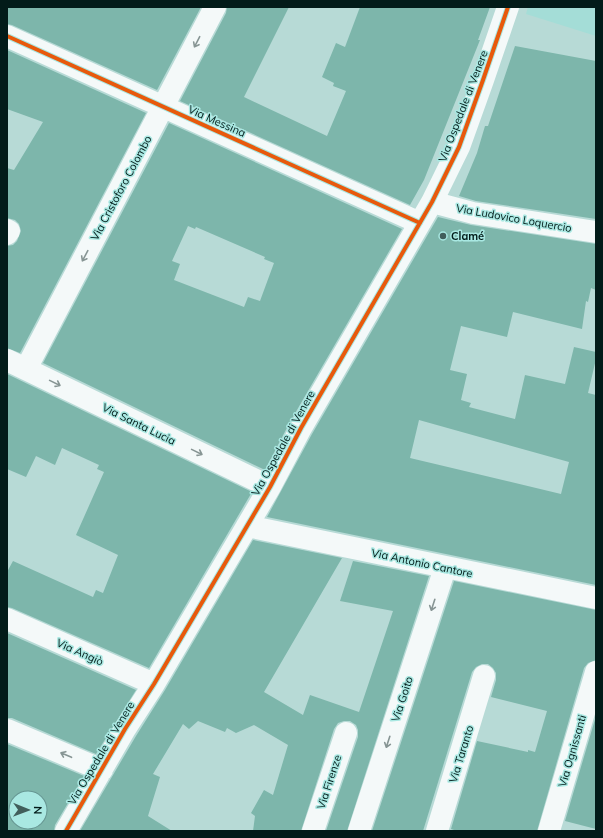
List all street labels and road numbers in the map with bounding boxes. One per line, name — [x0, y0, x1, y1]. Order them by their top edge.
street label: Via Ospedale di Venere — [435, 48, 491, 164]
street label: Via Messina — [186, 102, 248, 140]
street label: Via Cristoforo Colombo — [87, 133, 155, 243]
street label: Via Ludovico Loquercio — [455, 201, 573, 235]
street label: Via Ospedale di Venere — [248, 388, 318, 498]
street label: Via Santa Lucia — [100, 400, 178, 448]
street label: Via Antonio Cantore — [370, 545, 474, 581]
street label: Via Angiò — [54, 635, 106, 669]
street label: Via Goito — [388, 675, 416, 723]
street label: Via Ospedale di Venere — [65, 699, 137, 807]
street label: Via Ognissanti — [555, 713, 589, 789]
street label: Via Taranto — [446, 724, 476, 784]
street label: Via Firenze — [314, 753, 344, 811]

